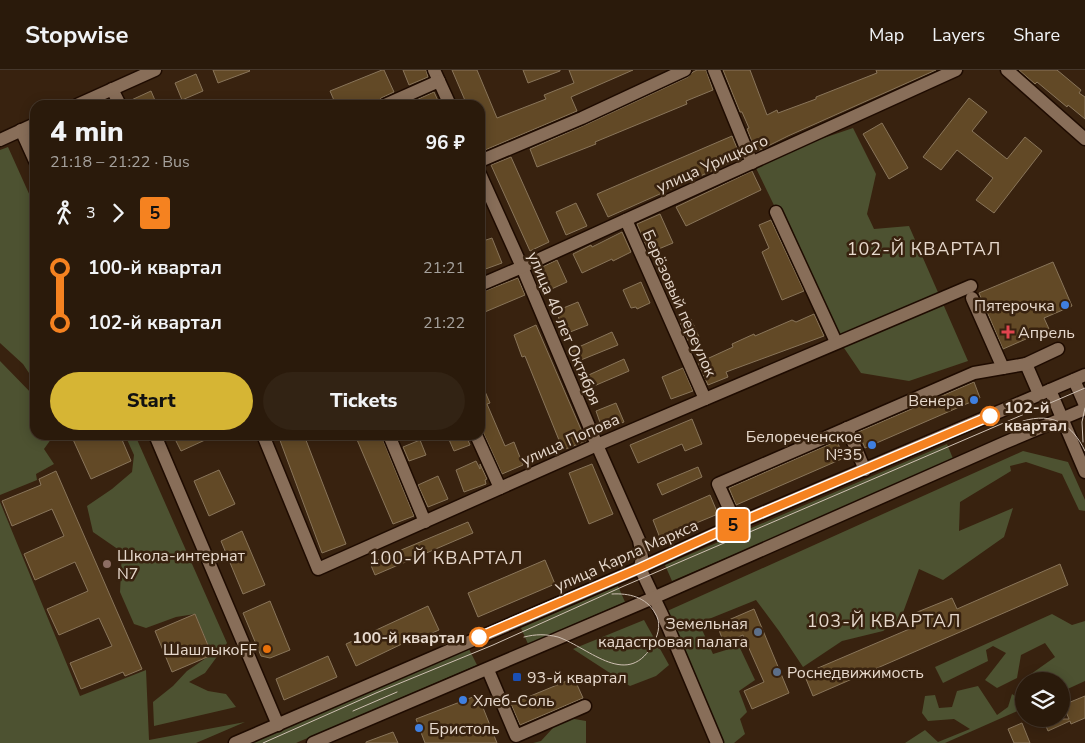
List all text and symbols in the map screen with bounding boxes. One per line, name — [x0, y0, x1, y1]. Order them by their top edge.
text: Stopwise — [25, 19, 128, 51]
text: Map — [869, 23, 904, 47]
text: Layers — [932, 23, 985, 47]
text: Share — [1013, 23, 1060, 47]
text: 4 min — [50, 113, 124, 151]
street label: улица Урицкого — [653, 129, 772, 198]
text: 96 ₽ — [426, 130, 465, 156]
text: 21:18 – 21:22 · Bus — [50, 151, 190, 173]
icon: walk — [50, 199, 78, 227]
icon: forward — [104, 199, 132, 227]
text: 5 — [150, 201, 160, 225]
text: 3 — [86, 202, 96, 224]
street label: Берёзовый переулок — [637, 226, 722, 381]
district label: 102-Й КВАРТАЛ — [847, 237, 1001, 261]
street label: улица 40 лет Октября — [522, 248, 606, 409]
text: 100-й квартал — [88, 255, 222, 281]
text: 21:21 — [423, 257, 465, 279]
place label: Пятерочка — [974, 295, 1055, 317]
marker: Пятерочка — [1059, 299, 1071, 311]
text: 102-й квартал — [88, 310, 222, 336]
text: 21:22 — [423, 312, 465, 334]
place label: Апрель — [1018, 322, 1075, 344]
marker: Апрель — [1002, 326, 1014, 338]
button: Start — [50, 372, 253, 430]
button: Tickets — [263, 372, 465, 430]
place label: Венера — [908, 390, 964, 412]
marker: Венера — [968, 394, 980, 406]
place label: 102-й квартал — [1004, 397, 1067, 437]
marker: 102-й квартал — [980, 406, 1000, 426]
street label: улица Попова — [518, 408, 623, 471]
place label: Белореченское №35 — [746, 426, 862, 466]
marker: Белореченское №35 — [866, 439, 878, 451]
line badge: 5 — [717, 509, 749, 541]
text: 5 — [728, 513, 738, 537]
street label: улица Карла Маркса — [551, 514, 702, 598]
place label: Школа-интернат N7 — [117, 545, 246, 585]
district label: 100-Й КВАРТАЛ — [369, 546, 523, 570]
marker: Школа-интернат N7 — [101, 558, 113, 570]
district label: 103-Й КВАРТАЛ — [807, 609, 961, 633]
place label: Земельная кадастровая палата — [598, 613, 748, 653]
marker: Земельная кадастровая палата — [752, 626, 764, 638]
place label: 100-й квартал — [352, 627, 465, 649]
marker: 100-й квартал — [469, 627, 489, 647]
place label: ШашлыкoFF — [163, 639, 257, 661]
marker: ШашлыкoFF — [261, 643, 273, 655]
place label: Роснедвижимость — [787, 662, 924, 684]
marker: Роснедвижимость — [771, 666, 783, 678]
place label: 93-й квартал — [527, 667, 627, 689]
marker: 93-й квартал — [511, 671, 523, 683]
map controls — [1015, 672, 1070, 727]
button: layers — [1015, 672, 1070, 727]
place label: Хлеб-Соль — [473, 690, 555, 712]
marker: Хлеб-Соль — [457, 694, 469, 706]
place label: Бристоль — [429, 718, 500, 740]
marker: Бристоль — [413, 722, 425, 734]

